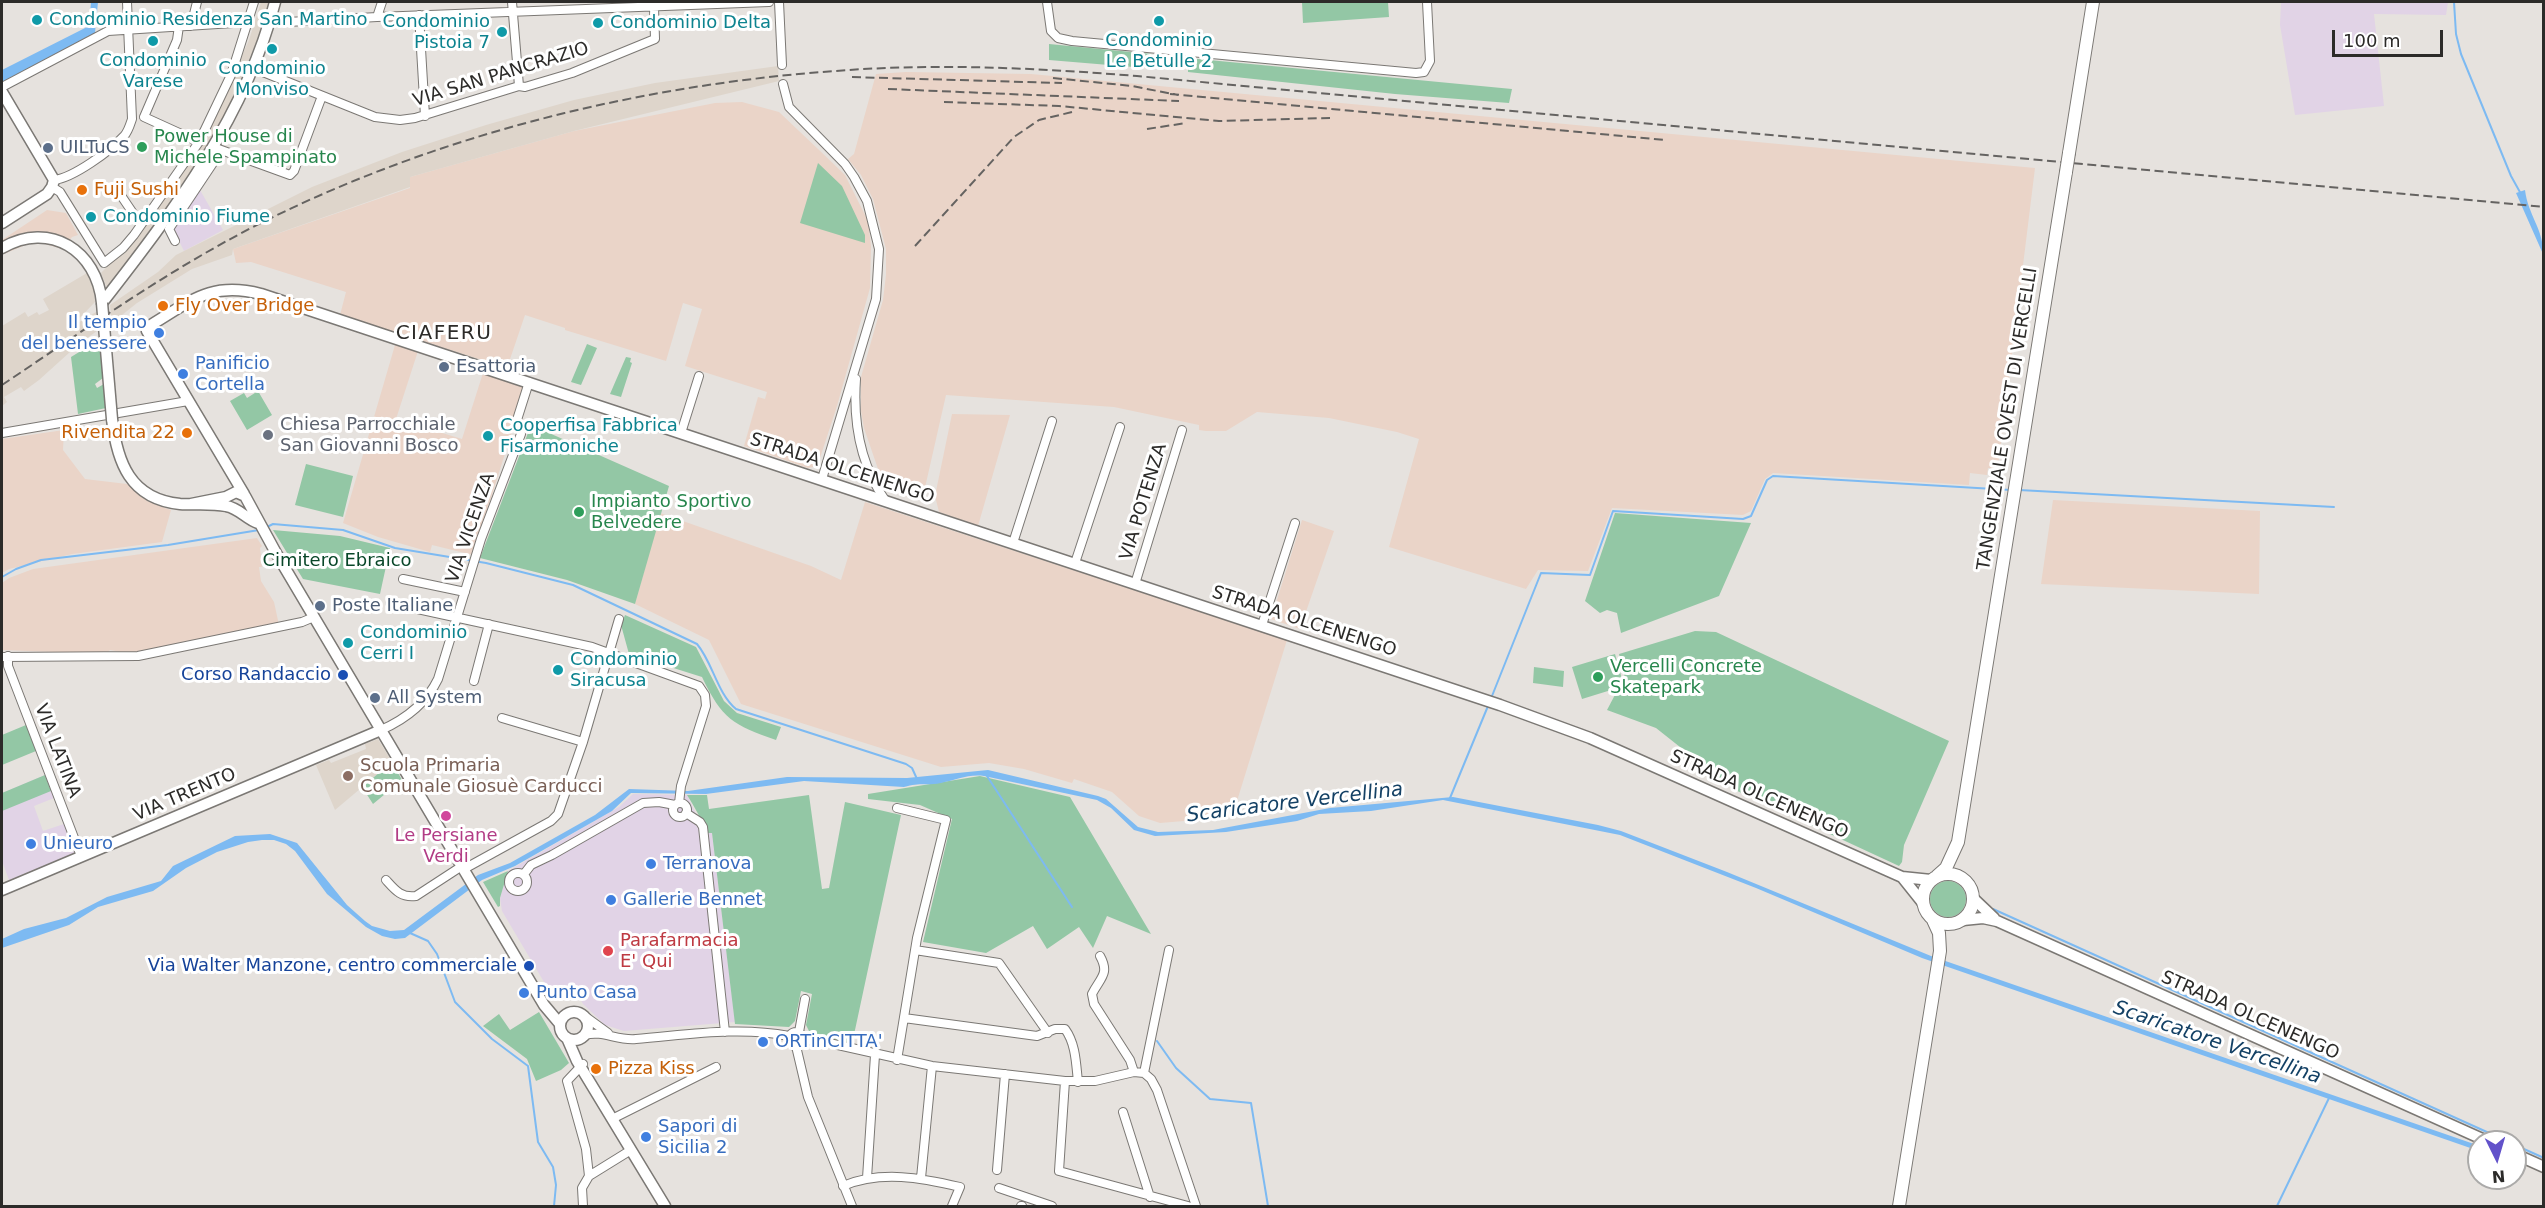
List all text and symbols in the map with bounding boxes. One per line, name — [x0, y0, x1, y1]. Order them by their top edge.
place label: Condominio Residenza San Martino — [49, 9, 367, 31]
place label: Condominio Pistoia 7 — [383, 11, 490, 54]
place label: Condominio Delta — [610, 12, 771, 34]
marker: Condominio Residenza San Martino — [30, 13, 44, 27]
marker: Condominio Le Betulle 2 — [1152, 14, 1166, 28]
marker: Condominio Delta — [591, 16, 605, 30]
scale bar — [2335, 18, 2446, 56]
marker: Condominio Pistoia 7 — [495, 25, 509, 39]
place label: Condominio Le Betulle 2 — [1105, 30, 1213, 72]
text: 100 m — [2343, 30, 2401, 51]
marker: Condominio Varese — [146, 34, 160, 48]
street label: VIA SAN PANCRAZIO — [410, 38, 592, 112]
marker: Condominio Monviso — [265, 42, 279, 56]
place label: Condominio Varese — [99, 50, 207, 92]
place label: Condominio Monviso — [218, 58, 326, 100]
place label: Power House di Michele Spampinato — [154, 126, 337, 168]
place label: UILTuCS — [60, 137, 130, 159]
marker: Power House di Michele Spampinato — [135, 140, 149, 154]
marker: UILTuCS — [41, 141, 55, 155]
place label: Fuji Sushi — [94, 179, 179, 201]
marker: Fuji Sushi — [75, 183, 89, 197]
place label: Condominio Fiume — [103, 206, 270, 228]
marker: Condominio Fiume — [84, 210, 98, 224]
street label: TANGENZIALE OVEST DI VERCELLI — [1973, 266, 2043, 572]
place label: Fly Over Bridge — [175, 295, 314, 317]
marker: Fly Over Bridge — [156, 299, 170, 313]
place label: Il tempio del benessere — [21, 312, 147, 354]
district label: CIAFERU — [396, 322, 492, 346]
marker: Il tempio del benessere — [152, 326, 166, 340]
place label: Panificio Cortella — [195, 353, 270, 395]
place label: Esattoria — [456, 356, 536, 378]
marker: Esattoria — [437, 360, 451, 374]
marker: Panificio Cortella — [176, 367, 190, 381]
place label: Chiesa Parrocchiale San Giovanni Bosco — [280, 414, 458, 456]
place label: Cooperfisa Fabbrica Fisarmoniche — [500, 415, 678, 458]
place label: Rivendita 22 — [61, 422, 175, 444]
marker: Rivendita 22 — [180, 426, 194, 440]
marker: Chiesa Parrocchiale San Giovanni Bosco — [261, 428, 275, 442]
marker: Cooperfisa Fabbrica Fisarmoniche — [481, 429, 495, 443]
street label: STRADA OLCENENGO — [747, 429, 937, 509]
street label: VIA POTENZA — [1116, 441, 1172, 563]
street label: VIA VICENZA — [442, 470, 500, 586]
place label: Impianto Sportivo Belvedere — [591, 491, 751, 534]
marker: Impianto Sportivo Belvedere — [572, 505, 586, 519]
park label: Cimitero Ebraico — [262, 550, 412, 572]
street label: STRADA OLCENENGO — [1209, 582, 1399, 662]
place label: Poste Italiane — [332, 595, 453, 617]
marker: Poste Italiane — [313, 599, 327, 613]
place label: Condominio Cerri I — [360, 622, 467, 664]
marker: Condominio Cerri I — [341, 636, 355, 650]
place label: Condominio Siracusa — [570, 649, 677, 692]
place label: Vercelli Concrete Skatepark — [1610, 656, 1762, 698]
marker: Condominio Siracusa — [551, 663, 565, 677]
place label: Corso Randaccio — [181, 664, 331, 686]
marker: Corso Randaccio — [336, 668, 350, 682]
marker: Vercelli Concrete Skatepark — [1591, 670, 1605, 684]
place label: All System — [387, 687, 482, 709]
marker: All System — [368, 691, 382, 705]
street label: VIA LATINA — [29, 701, 85, 801]
street label: STRADA OLCENENGO — [1667, 746, 1851, 844]
place label: Scuola Primaria Comunale Giosuè Carducci — [360, 755, 603, 798]
street label: VIA TRENTO — [131, 764, 239, 826]
marker: Scuola Primaria Comunale Giosuè Carducci — [341, 769, 355, 783]
water label: Scaricatore Vercellina — [1185, 778, 1405, 828]
marker: Le Persiane Verdi — [439, 809, 453, 823]
place label: Le Persiane Verdi — [394, 825, 498, 868]
place label: Unieuro — [43, 833, 113, 855]
marker: Unieuro — [24, 837, 38, 851]
place label: Terranova — [663, 853, 752, 875]
marker: Terranova — [644, 857, 658, 871]
place label: Gallerie Bennet — [623, 889, 763, 911]
marker: Gallerie Bennet — [604, 893, 618, 907]
place label: Parafarmacia E' Qui — [620, 930, 738, 972]
marker: Parafarmacia E' Qui — [601, 944, 615, 958]
place label: Via Walter Manzone, centro commerciale — [148, 955, 517, 977]
marker: Via Walter Manzone, centro commerciale — [522, 959, 536, 973]
street label: STRADA OLCENENGO — [2158, 967, 2342, 1065]
place label: Punto Casa — [536, 982, 637, 1004]
marker: Punto Casa — [517, 986, 531, 1000]
water label: Scaricatore Vercellina — [2110, 996, 2324, 1090]
place label: ORTinCITTA' — [775, 1031, 883, 1053]
marker: ORTinCITTA' — [756, 1035, 770, 1049]
place label: Pizza Kiss — [608, 1058, 695, 1080]
marker: Pizza Kiss — [589, 1062, 603, 1076]
place label: Sapori di Sicilia 2 — [658, 1116, 737, 1158]
marker: Sapori di Sicilia 2 — [639, 1130, 653, 1144]
north arrow — [2467, 1130, 2527, 1190]
text: N — [2491, 1166, 2506, 1186]

